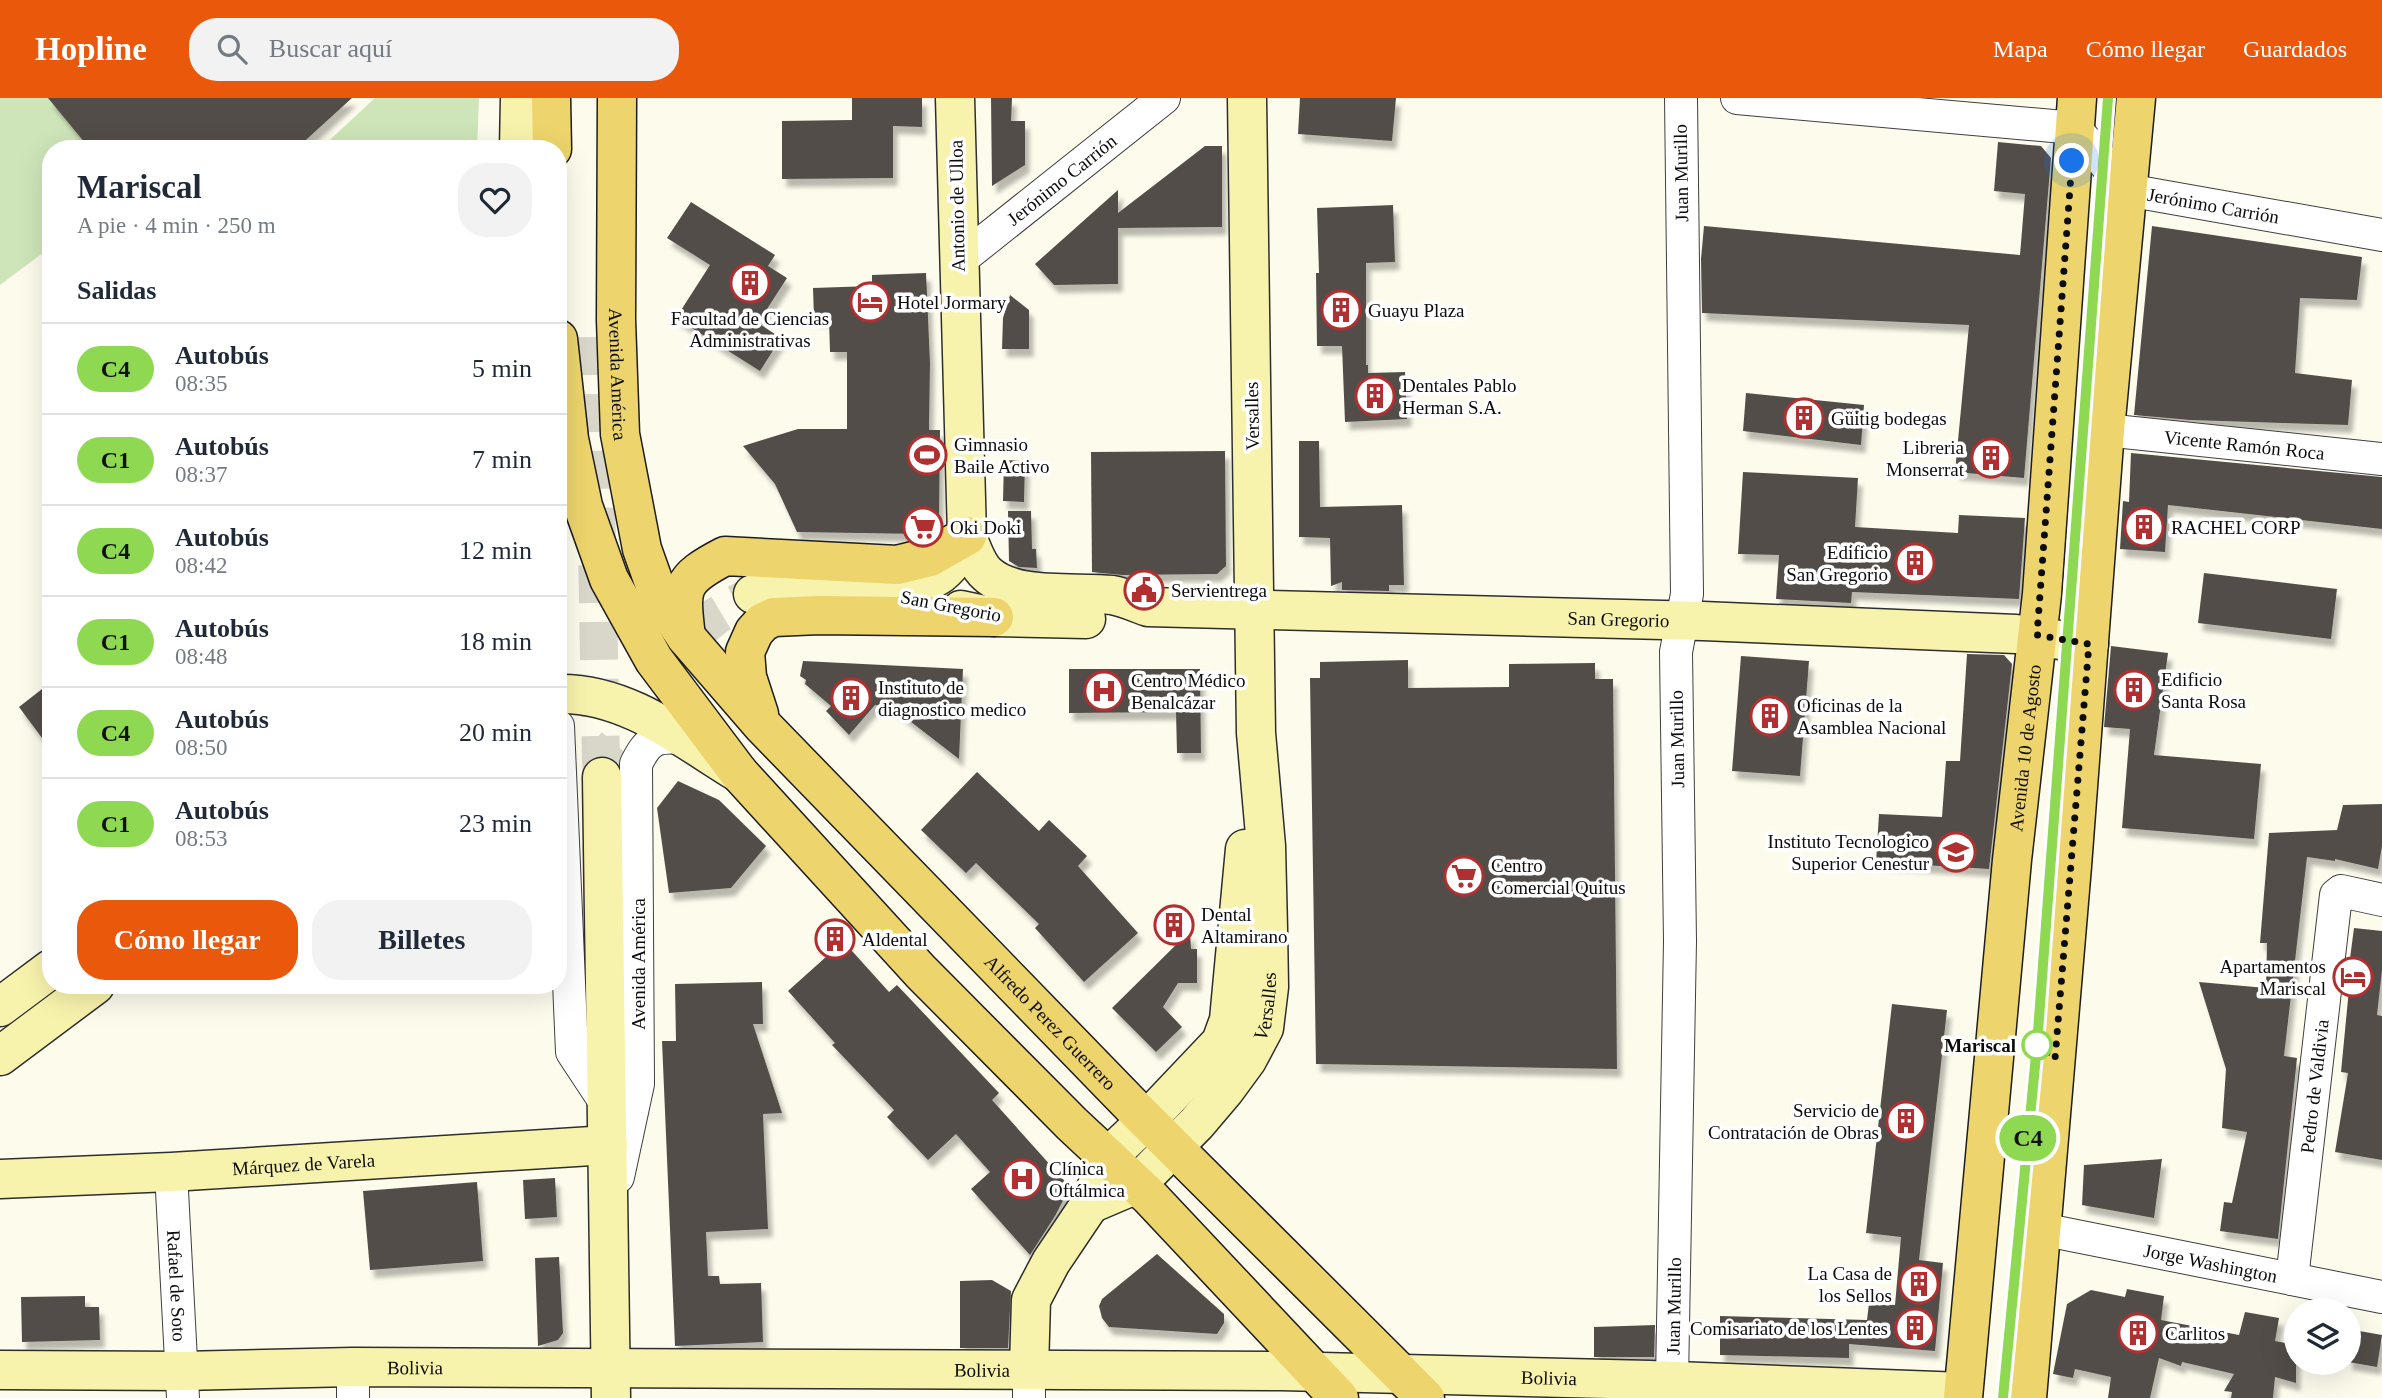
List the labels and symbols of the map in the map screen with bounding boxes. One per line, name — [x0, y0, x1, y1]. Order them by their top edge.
street label: Juan Murillo — [1670, 124, 1692, 222]
street label: Jerónimo Carrión — [1003, 129, 1121, 229]
street label: Antonio de Ulloa — [945, 139, 969, 272]
your location — [2054, 143, 2089, 178]
street label: Jerónimo Carrión — [2146, 183, 2281, 227]
building icon: Facultad de Ciencias Administrativas — [729, 262, 771, 304]
hotel icon: Hotel Jormary — [849, 281, 891, 323]
building icon: Guayu Plaza — [1320, 289, 1362, 331]
place label: Hotel Jormary — [897, 292, 1007, 313]
place label: Guayu Plaza — [1368, 300, 1465, 321]
street label: Avenida América — [605, 308, 632, 442]
place label: Facultad de Ciencias Administrativas — [671, 308, 829, 351]
building icon: Dentales Pablo Herman S.A. — [1354, 375, 1396, 417]
place label: Dentales Pablo Herman S.A. — [1402, 375, 1517, 418]
street label: Versalles — [1241, 382, 1263, 450]
building icon: Güitig bodegas — [1783, 397, 1825, 439]
place label: Güitig bodegas — [1831, 408, 1947, 429]
street label: Vicente Ramón Roca — [2163, 426, 2326, 463]
sports icon: Gimnasio Baile Activo — [906, 434, 948, 476]
place label: Gimnasio Baile Activo — [954, 434, 1050, 477]
place label: Libreria Monserrat — [1886, 437, 1965, 480]
building icon: Libreria Monserrat — [1970, 437, 2012, 479]
supermarket icon: Oki Doki — [902, 506, 944, 548]
building icon: RACHEL CORP — [2123, 506, 2165, 548]
place label: Oki Doki — [950, 517, 1021, 538]
place label: RACHEL CORP — [2171, 517, 2301, 538]
place label: Edificio San Gregorio — [1786, 542, 1888, 585]
building icon: Edificio San Gregorio — [1894, 542, 1936, 584]
public building icon: Servientrega — [1123, 569, 1165, 611]
place label: Servientrega — [1171, 580, 1268, 601]
street label: San Gregorio — [899, 586, 1003, 626]
street label: San Gregorio — [1567, 607, 1670, 631]
street label: Avenida 10 de Agosto — [2005, 663, 2044, 833]
building icon: Edificio Santa Rosa — [2113, 669, 2155, 711]
place label: Edificio Santa Rosa — [2161, 669, 2247, 712]
hospital icon: Centro Médico Benalcázar — [1083, 670, 1125, 712]
place label: Centro Médico Benalcázar — [1131, 670, 1246, 713]
building icon: Instituto de diagnostico medico — [830, 677, 872, 719]
place label: Instituto de diagnostico medico — [878, 677, 1026, 720]
street label: Juan Murillo — [1666, 690, 1688, 788]
building icon: Oficinas de la Asamblea Nacional — [1749, 695, 1791, 737]
place label: Oficinas de la Asamblea Nacional — [1797, 695, 1946, 738]
place label: Instituto Tecnologico Superior Cenestur — [1768, 831, 1930, 874]
school or university icon: Instituto Tecnologico Superior Cenestur — [1935, 831, 1977, 873]
supermarket icon: Centro Comercial Quitus — [1443, 855, 1485, 897]
place label: Centro Comercial Quitus — [1491, 855, 1626, 898]
street label: Avenida América — [628, 897, 649, 1030]
building icon: Dental Altamirano — [1153, 904, 1195, 946]
place label: Dental Altamirano — [1201, 904, 1288, 947]
building icon: Aldental — [814, 918, 856, 960]
place label: Aldental — [862, 929, 927, 950]
street label: Alfredo Perez Guerrero — [981, 951, 1121, 1094]
place label: Apartamentos Mariscal — [2219, 956, 2326, 999]
hotel icon: Apartamentos Mariscal — [2332, 956, 2374, 998]
street label: Versalles — [1249, 972, 1280, 1044]
street label: Pedro de Valdivia — [2296, 1018, 2332, 1154]
marker: Mariscal — [2022, 1030, 2052, 1060]
place label: Mariscal — [1944, 1035, 2016, 1056]
place label: Servicio de Contratación de Obras — [1708, 1100, 1879, 1143]
building icon: Servicio de Contratación de Obras — [1885, 1100, 1927, 1142]
line badge: C4 — [1996, 1115, 2060, 1161]
street label: Márquez de Varela — [231, 1149, 376, 1179]
hospital icon: Clínica Oftálmica — [1001, 1158, 1043, 1200]
place label: Clínica Oftálmica — [1049, 1158, 1126, 1201]
street label: Rafael de Soto — [164, 1229, 190, 1342]
street label: Jorge Washington — [2142, 1239, 2280, 1286]
street label: Juan Murillo — [1662, 1257, 1685, 1355]
place label: La Casa de los Sellos — [1808, 1263, 1892, 1306]
building icon: La Casa de los Sellos — [1898, 1263, 1940, 1305]
building icon: Comisariato de los Lentes — [1894, 1307, 1936, 1349]
building icon: Carlitos — [2117, 1312, 2159, 1354]
place label: Comisariato de los Lentes — [1690, 1318, 1888, 1339]
place label: Carlitos — [2165, 1323, 2225, 1344]
street label: Bolivia — [387, 1357, 444, 1378]
street label: Bolivia — [954, 1359, 1011, 1380]
street label: Bolivia — [1521, 1366, 1578, 1389]

